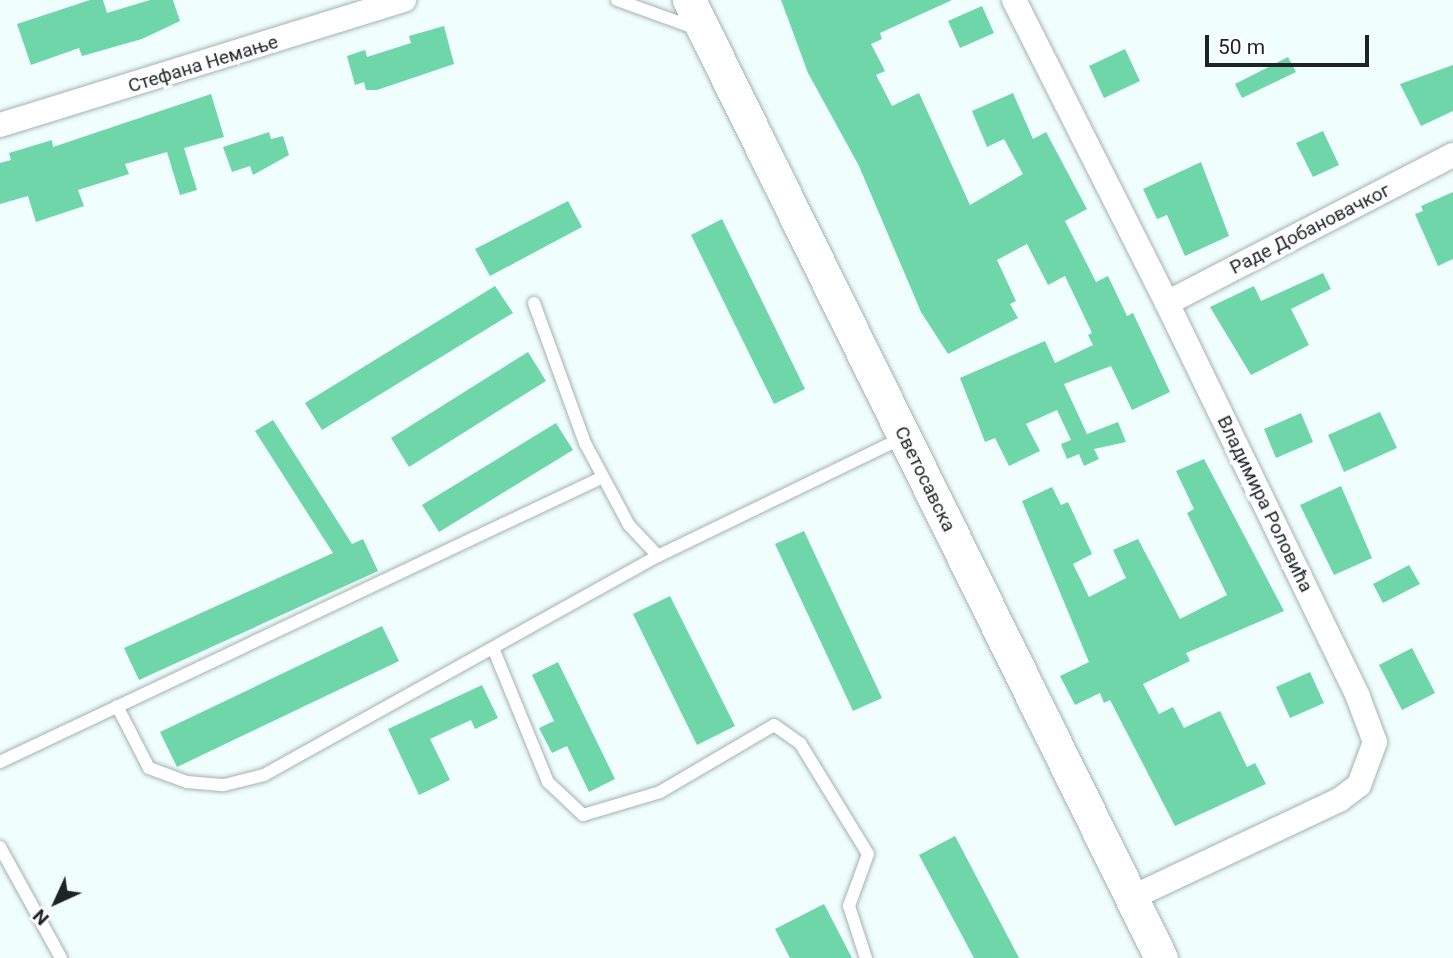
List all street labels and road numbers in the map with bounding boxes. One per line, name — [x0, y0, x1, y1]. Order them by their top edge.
street label: Стефана Немање — [125, 30, 281, 98]
street label: Раде Добановачког — [1226, 179, 1394, 279]
street label: Владимира Роловића — [1212, 412, 1318, 596]
street label: Светосавска — [890, 423, 960, 535]

